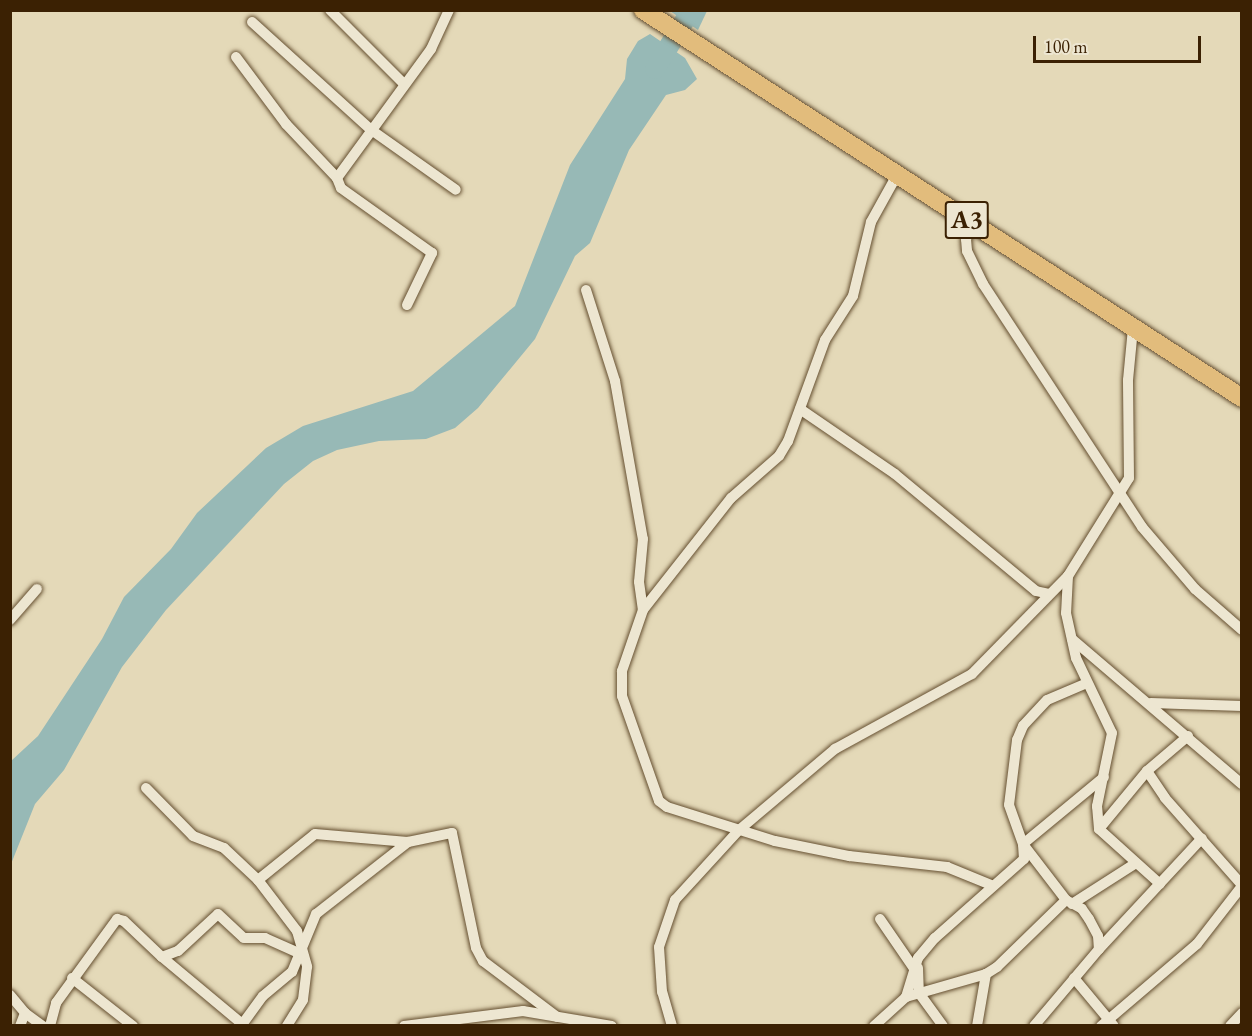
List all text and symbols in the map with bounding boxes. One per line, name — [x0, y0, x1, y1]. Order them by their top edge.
scale bar — [1036, 24, 1204, 62]
text: 100 m — [1044, 35, 1088, 58]
road number: A3 — [944, 197, 990, 243]

